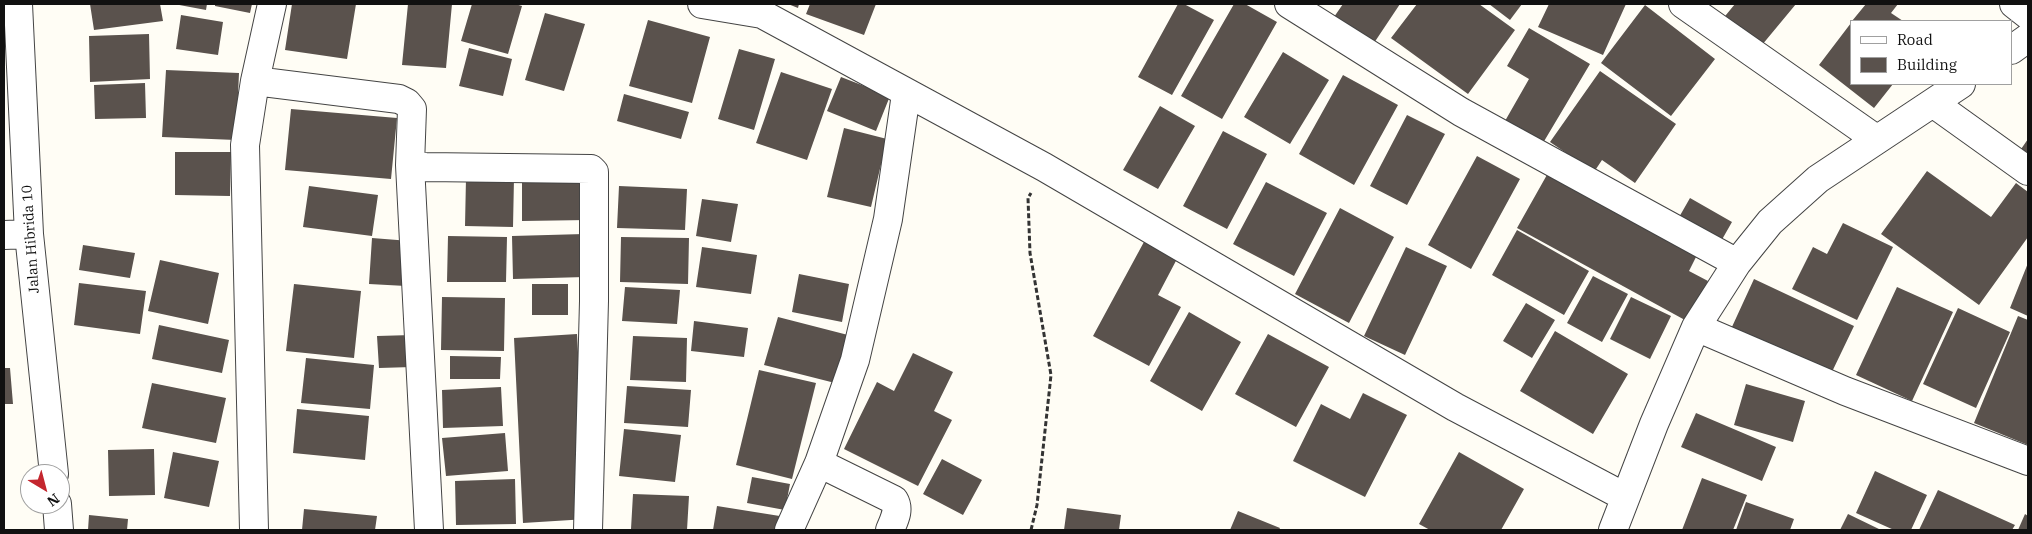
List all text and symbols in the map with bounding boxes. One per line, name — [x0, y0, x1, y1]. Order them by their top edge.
legend — [1850, 20, 2012, 85]
text: Road — [1897, 30, 1933, 49]
text: Building — [1897, 55, 1957, 74]
street label: Jalan Hibrida 10 — [19, 184, 43, 294]
north arrow — [20, 464, 70, 514]
text: N — [44, 490, 63, 511]

